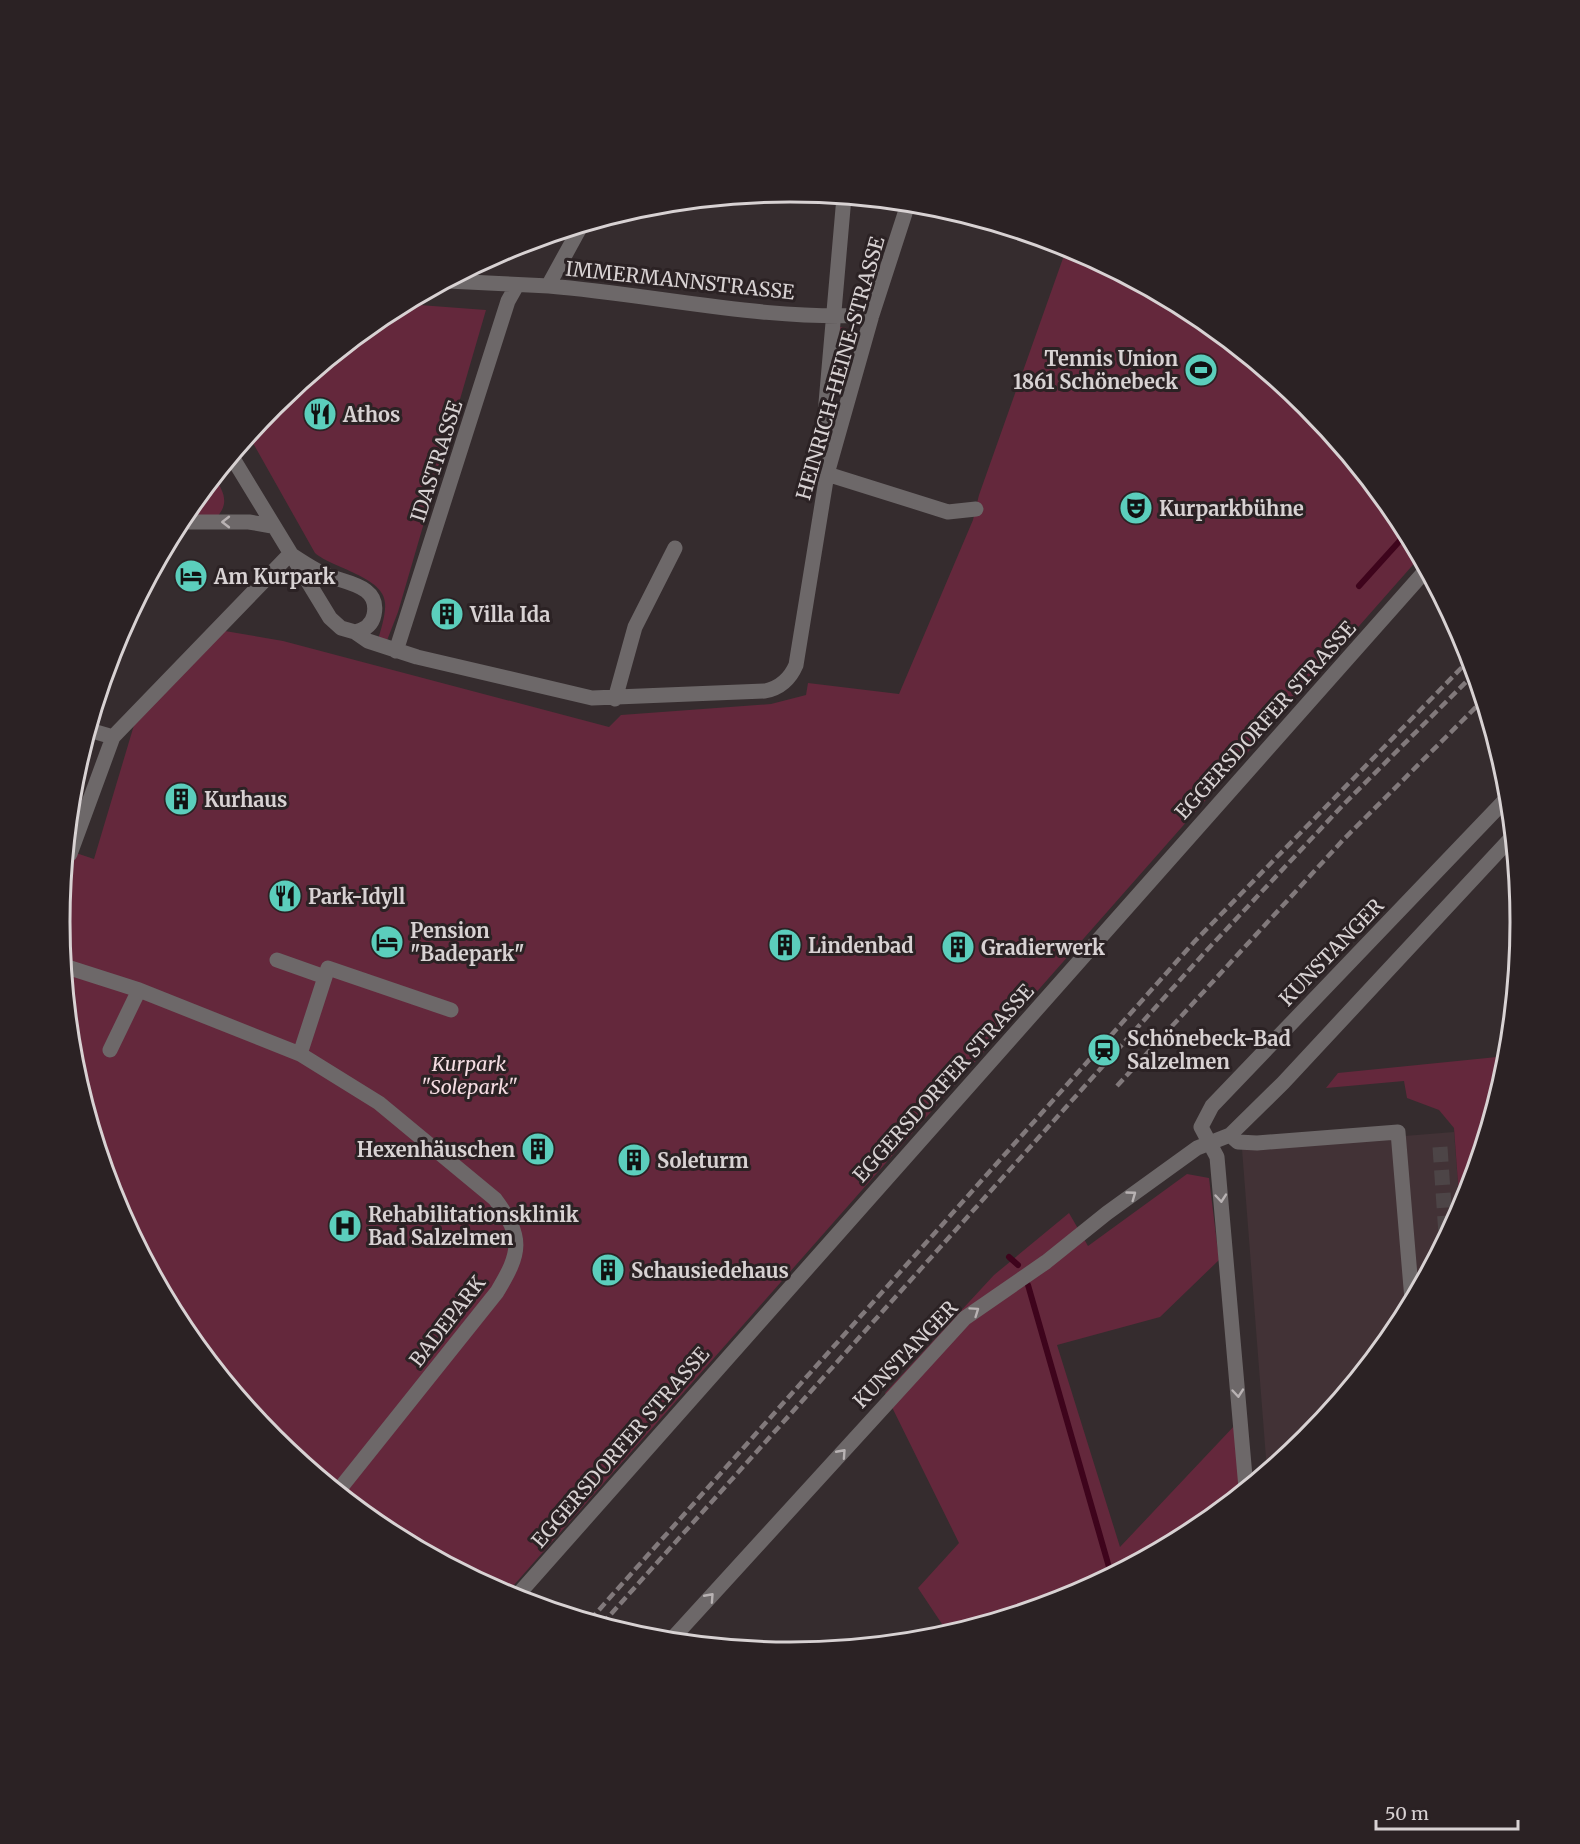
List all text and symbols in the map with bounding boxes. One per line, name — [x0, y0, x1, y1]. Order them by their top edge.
street label: HEINRICH-HEINE-STRASSE — [790, 233, 890, 503]
street label: IMMERMANNSTRASSE — [564, 256, 796, 304]
place label: Tennis Union 1861 Schönebeck — [1013, 346, 1178, 394]
sports icon: Tennis Union 1861 Schönebeck — [1183, 352, 1219, 388]
restaurant icon: Athos — [302, 396, 338, 432]
street label: IDASTRASSE — [405, 397, 467, 525]
place label: Athos — [342, 402, 400, 427]
theatre icon: Kurparkbühne — [1118, 490, 1154, 526]
place label: Kurparkbühne — [1159, 496, 1304, 521]
one-way arrow — [221, 516, 230, 528]
hotel icon: Am Kurpark — [173, 558, 209, 594]
place label: Am Kurpark — [213, 564, 335, 589]
building icon: Villa Ida — [429, 596, 465, 632]
place label: Villa Ida — [469, 602, 550, 627]
street label: EGGERSDORFER STRASSE — [1169, 616, 1361, 824]
building icon: Kurhaus — [163, 781, 199, 817]
place label: Kurhaus — [204, 787, 287, 812]
restaurant icon: Park-Idyll — [267, 878, 303, 914]
place label: Park-Idyll — [308, 884, 406, 909]
street label: KUNSTANGER — [1273, 893, 1389, 1011]
place label: Pension "Badepark" — [410, 918, 525, 966]
hotel icon: Pension "Badepark" — [369, 924, 405, 960]
building icon: Lindenbad — [767, 927, 803, 963]
building icon: Gradierwerk — [940, 929, 976, 965]
place label: Lindenbad — [808, 933, 914, 958]
place label: Gradierwerk — [981, 935, 1105, 960]
street label: EGGERSDORFER STRASSE — [847, 979, 1039, 1187]
place label: Schönebeck-Bad Salzelmen — [1127, 1026, 1291, 1074]
station icon: Schönebeck-Bad Salzelmen — [1086, 1032, 1122, 1068]
park label: Kurpark "Solepark" — [421, 1051, 517, 1099]
building icon: Hexenhäuschen — [520, 1131, 556, 1167]
place label: Hexenhäuschen — [357, 1137, 515, 1162]
building icon: Soleturm — [616, 1142, 652, 1178]
place label: Soleturm — [657, 1148, 749, 1173]
one-way arrow — [1125, 1191, 1136, 1202]
one-way arrow — [1214, 1194, 1227, 1203]
place label: Rehabilitationsklinik Bad Salzelmen — [368, 1202, 579, 1250]
hospital icon: Rehabilitationsklinik Bad Salzelmen — [327, 1208, 363, 1244]
building icon: Schausiedehaus — [590, 1252, 626, 1288]
place label: Schausiedehaus — [631, 1258, 789, 1283]
street label: BADEPARK — [404, 1270, 491, 1371]
street label: KUNSTANGER — [847, 1295, 963, 1413]
one-way arrow — [968, 1307, 979, 1318]
street label: EGGERSDORFER STRASSE — [526, 1341, 714, 1553]
one-way arrow — [1231, 1388, 1244, 1397]
one-way arrow — [834, 1449, 845, 1460]
one-way arrow — [703, 1593, 714, 1604]
scale bar — [1376, 1793, 1518, 1831]
text: 50 m — [1385, 1802, 1429, 1825]

